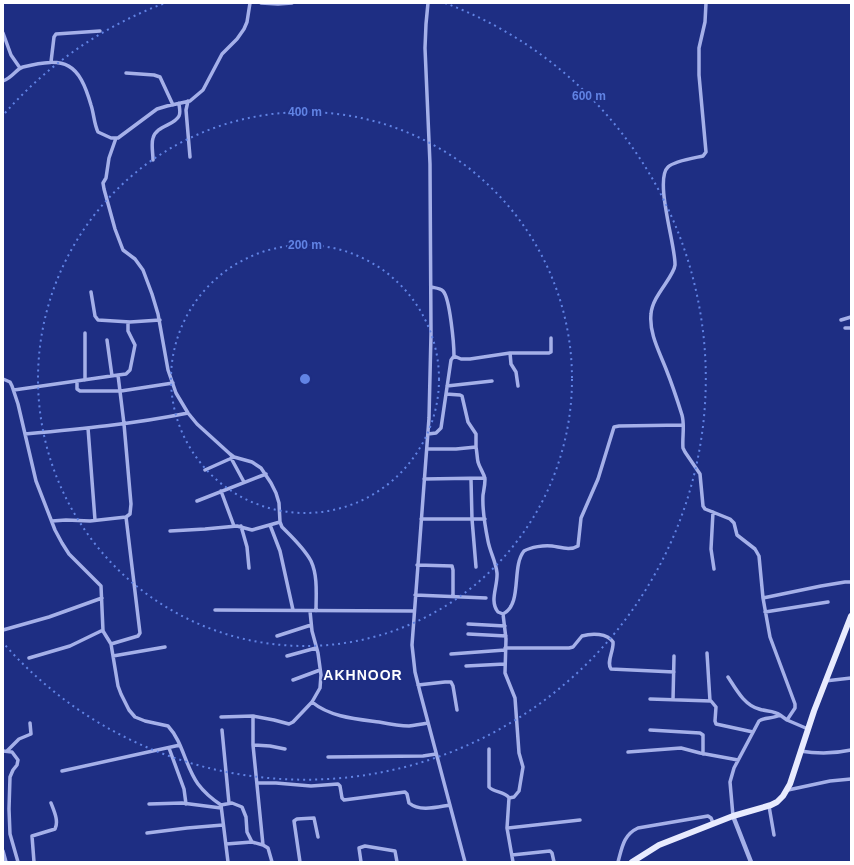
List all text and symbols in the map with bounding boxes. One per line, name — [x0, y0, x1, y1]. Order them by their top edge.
text: 600 m — [572, 89, 606, 103]
text: 400 m — [288, 105, 322, 119]
text: 200 m — [288, 238, 322, 252]
centre of rings — [298, 372, 312, 386]
district label: AKHNOOR — [323, 667, 403, 683]

